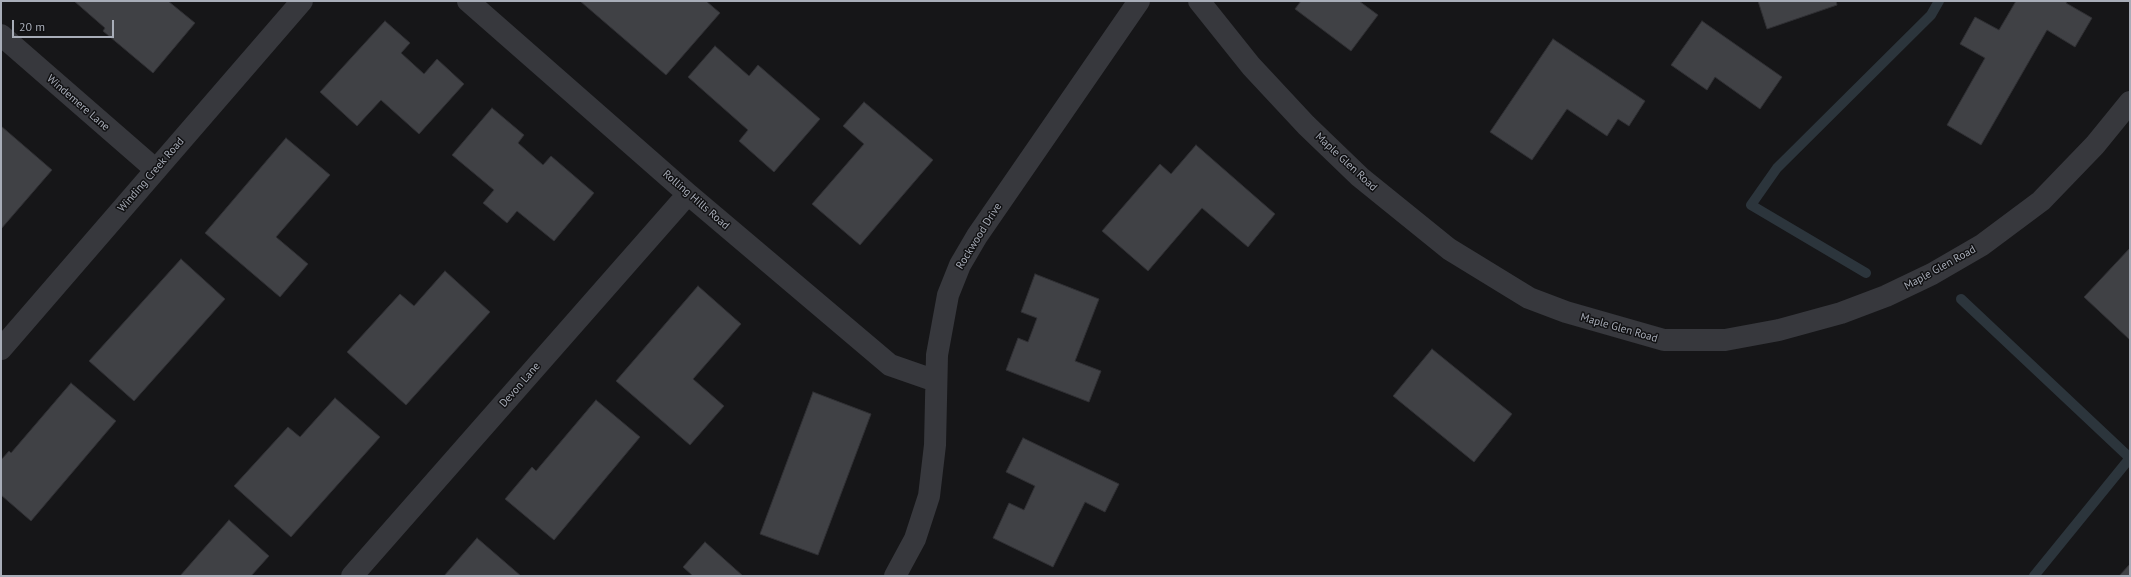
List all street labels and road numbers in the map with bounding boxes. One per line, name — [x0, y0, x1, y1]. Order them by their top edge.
street label: Windemere Lane — [44, 72, 112, 134]
street label: Maple Glen Road — [1312, 130, 1380, 194]
street label: Winding Creek Road — [115, 135, 187, 215]
street label: Rolling Hills Road — [660, 168, 732, 232]
street label: Rockwood Drive — [953, 201, 1005, 271]
street label: Maple Glen Road — [1902, 243, 1978, 293]
street label: Maple Glen Road — [1579, 311, 1659, 345]
street label: Devon Lane — [497, 360, 543, 410]

